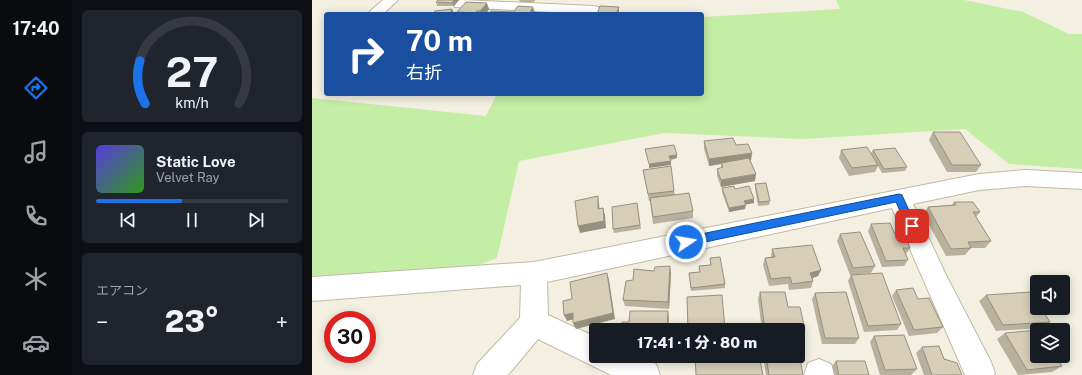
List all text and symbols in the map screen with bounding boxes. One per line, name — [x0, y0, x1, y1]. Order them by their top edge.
text: 17:40 — [12, 18, 60, 39]
text: 70 m — [406, 24, 473, 57]
icon: right — [340, 28, 392, 80]
text: 27 — [166, 47, 218, 96]
text: 右折 — [406, 62, 442, 83]
icon: directions — [22, 74, 50, 102]
text: km/h — [175, 93, 209, 110]
icon: music — [22, 138, 50, 166]
text: Static Love — [156, 153, 236, 170]
text: Velvet Ray — [156, 170, 220, 185]
icon: phone — [22, 202, 50, 230]
icon: previous — [117, 209, 139, 231]
icon: pause — [181, 209, 203, 231]
icon: next — [245, 209, 267, 231]
pin — [895, 209, 929, 243]
icon: arrive — [901, 215, 923, 237]
position arrow — [665, 221, 707, 263]
icon: climate — [22, 265, 50, 293]
map controls — [1030, 275, 1070, 363]
button: sound — [1030, 275, 1070, 315]
text: エアコン — [96, 283, 148, 298]
text: 23° — [165, 303, 219, 339]
text: − — [96, 309, 108, 335]
text: + — [276, 309, 288, 335]
speed limit sign: 30 — [324, 311, 376, 363]
button: layers — [1030, 323, 1070, 363]
icon: car — [22, 329, 50, 357]
text: 17:41 · 1 分 · 80 m — [637, 334, 757, 351]

